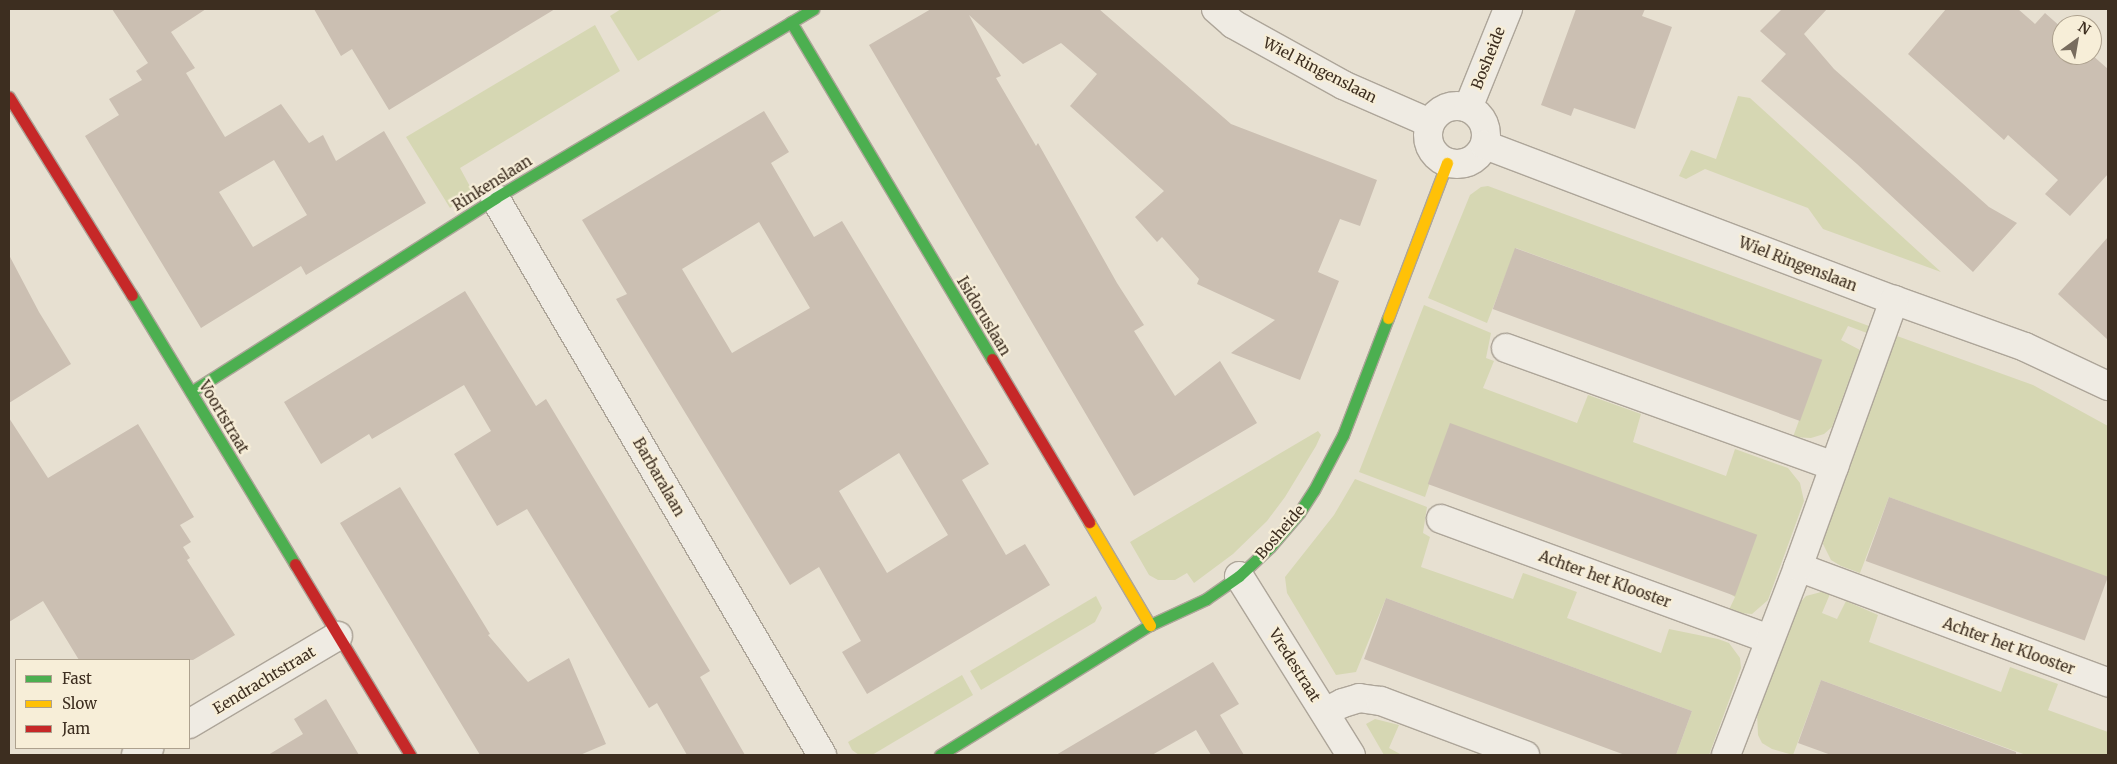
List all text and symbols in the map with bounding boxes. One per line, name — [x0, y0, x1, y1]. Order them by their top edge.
north arrow — [2052, 15, 2102, 65]
text: N — [2075, 18, 2094, 39]
street label: Bosheide — [1467, 24, 1509, 92]
street label: Wiel Ringenslaan — [1260, 33, 1380, 107]
street label: Rinkenslaan — [449, 151, 535, 215]
street label: Wiel Ringenslaan — [1736, 233, 1860, 295]
street label: Isidoruslaan — [953, 273, 1015, 359]
street label: Voortstraat — [195, 377, 253, 457]
street label: Barbaralaan — [629, 435, 689, 519]
street label: Bosheide — [1252, 501, 1308, 563]
street label: Achter het Klooster — [1536, 547, 1674, 611]
street label: Achter het Klooster — [1940, 614, 2078, 678]
street label: Vredestraat — [1265, 625, 1325, 705]
street label: Eendrachtstraat — [210, 642, 318, 718]
legend — [15, 659, 190, 749]
text: Fast — [62, 669, 92, 688]
text: Slow — [62, 694, 97, 713]
text: Jam — [62, 719, 90, 738]

